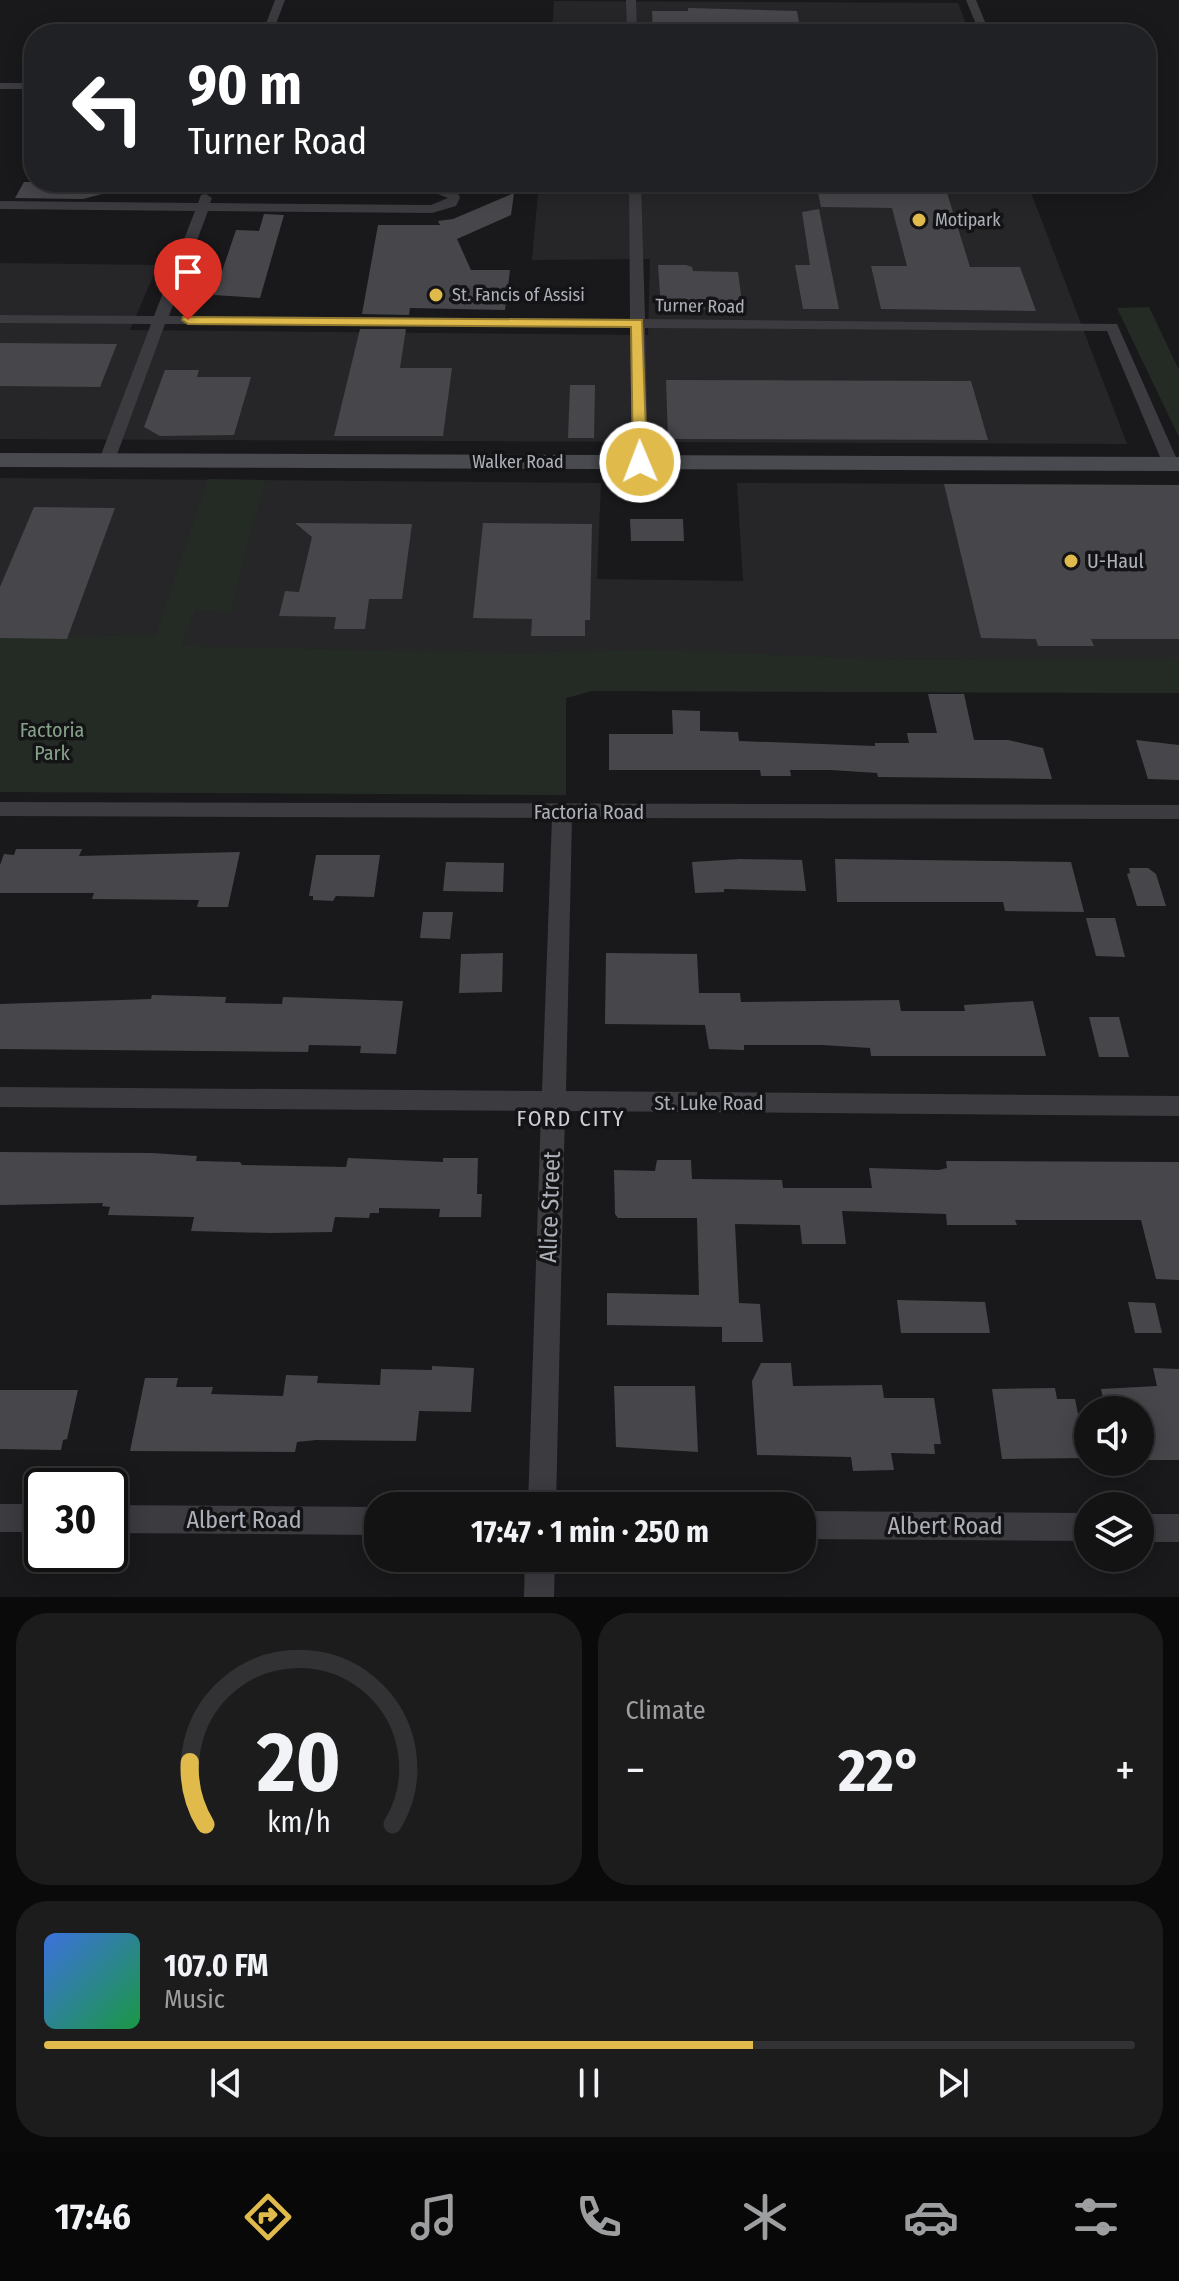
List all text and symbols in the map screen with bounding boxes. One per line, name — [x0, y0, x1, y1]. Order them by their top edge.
text: 90 m — [188, 52, 302, 119]
icon: left — [56, 56, 160, 160]
text: Turner Road — [188, 120, 367, 164]
place label: Motipark — [935, 209, 1001, 231]
marker: Motipark — [910, 211, 928, 229]
pin — [154, 238, 222, 320]
icon: arrive — [166, 250, 210, 294]
place label: St. Fancis of Assisi — [452, 284, 585, 306]
marker: St. Fancis of Assisi — [427, 286, 445, 304]
street label: Turner Road — [655, 294, 745, 318]
position arrow — [598, 420, 682, 504]
street label: Walker Road — [472, 451, 564, 473]
place label: U-Haul — [1087, 549, 1144, 573]
marker: U-Haul — [1062, 552, 1080, 570]
park label: Factoria Park — [20, 718, 84, 765]
street label: Factoria Road — [534, 800, 644, 824]
street label: St. Luke Road — [654, 1091, 764, 1115]
district label: FORD CITY — [516, 1105, 626, 1132]
street label: Alice Street — [534, 1151, 566, 1263]
map controls — [1074, 1396, 1154, 1572]
button: sound — [1074, 1396, 1154, 1476]
speed limit sign: 30 — [24, 1468, 128, 1572]
button: layers — [1074, 1492, 1154, 1572]
street label: Albert Road — [186, 1506, 302, 1534]
street label: Albert Road — [887, 1512, 1003, 1540]
text: 17:47 · 1 min · 250 m — [471, 1514, 709, 1550]
text: Climate — [626, 1695, 706, 1726]
text: 20 — [256, 1713, 341, 1813]
text: 22° — [838, 1735, 922, 1807]
text: − — [626, 1744, 645, 1797]
text: + — [1115, 1744, 1135, 1797]
text: km/h — [267, 1805, 331, 1840]
text: 107.0 FM — [164, 1948, 268, 1984]
text: Music — [164, 1984, 225, 2015]
icon: previous — [204, 2061, 248, 2105]
icon: pause — [567, 2061, 611, 2105]
icon: next — [931, 2061, 975, 2105]
icon: directions — [240, 2189, 296, 2245]
icon: music — [406, 2189, 462, 2245]
icon: phone — [571, 2189, 627, 2245]
icon: climate — [737, 2189, 793, 2245]
icon: car — [903, 2189, 959, 2245]
icon: filters — [1068, 2189, 1124, 2245]
text: 17:46 — [55, 2195, 131, 2239]

